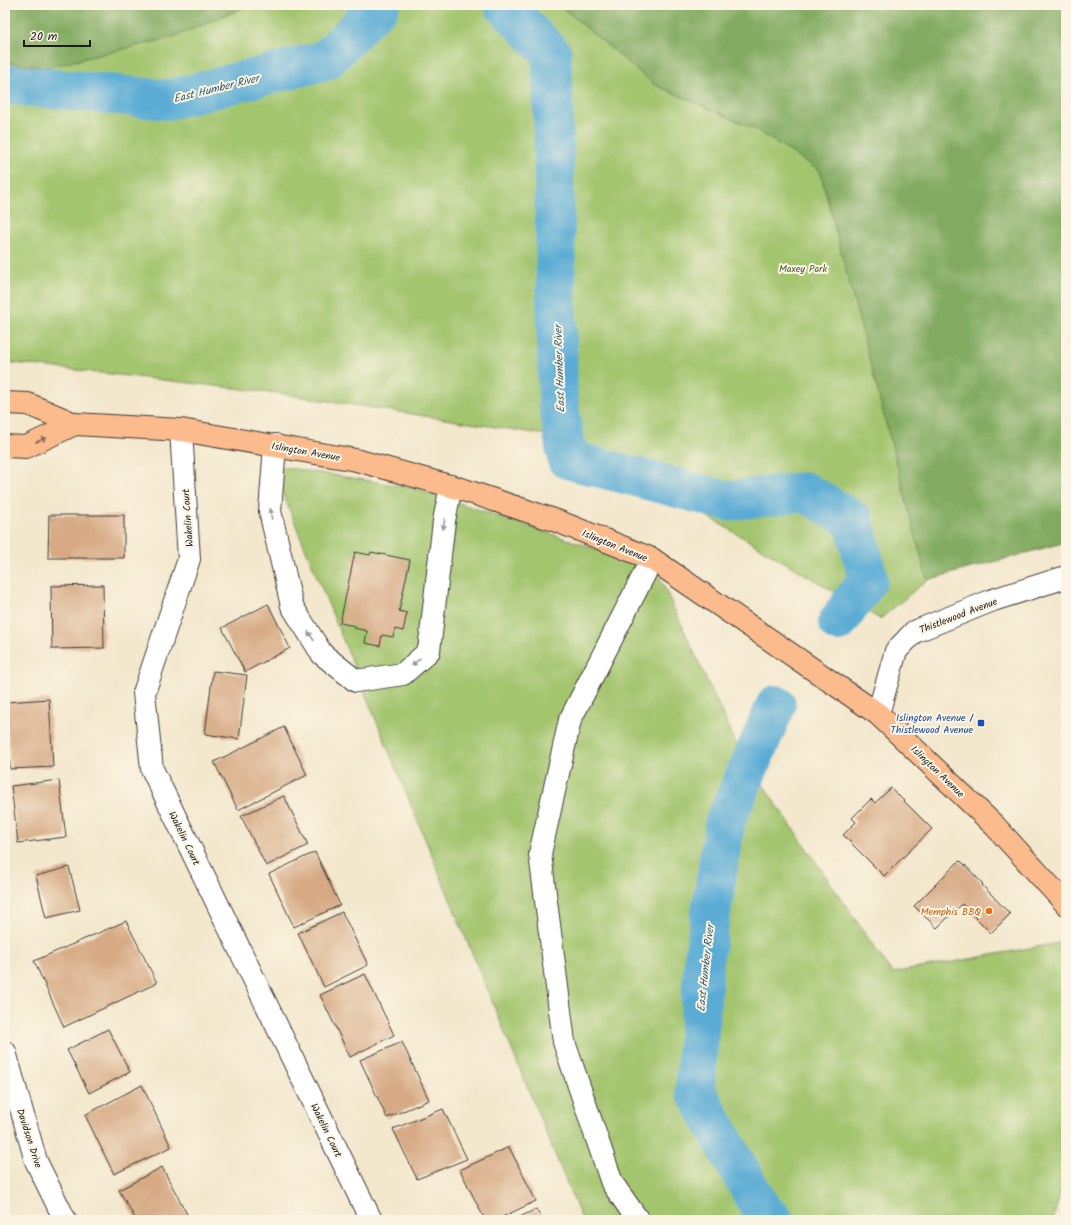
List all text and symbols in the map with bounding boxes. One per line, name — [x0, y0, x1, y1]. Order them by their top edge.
scale bar — [24, 22, 90, 48]
text: 20 m — [30, 27, 58, 46]
water label: East Humber River — [172, 69, 263, 108]
park label: Maxey Park — [779, 261, 827, 277]
water label: East Humber River — [549, 323, 571, 413]
one-way arrow — [35, 437, 47, 443]
street label: Islington Avenue — [270, 438, 342, 466]
street label: Wakelin Court — [178, 488, 198, 548]
one-way arrow — [268, 508, 274, 520]
one-way arrow — [441, 518, 447, 530]
street label: Islington Avenue — [579, 526, 650, 567]
street label: Thistlewood Avenue — [917, 594, 1000, 638]
one-way arrow — [307, 630, 314, 642]
one-way arrow — [411, 657, 421, 667]
place label: Islington Avenue / Thistlewood Avenue — [891, 710, 974, 738]
marker: Islington Avenue / Thistlewood Avenue — [976, 718, 986, 728]
street label: Islington Avenue — [907, 742, 968, 802]
street label: Wakelin Court — [164, 809, 204, 868]
place label: Memphis BBQ — [921, 904, 982, 920]
marker: Memphis BBQ — [984, 906, 994, 916]
water label: East Humber River — [692, 921, 720, 1013]
street label: Wakelin Court — [306, 1101, 346, 1160]
street label: Davidson Drive — [12, 1106, 46, 1171]

